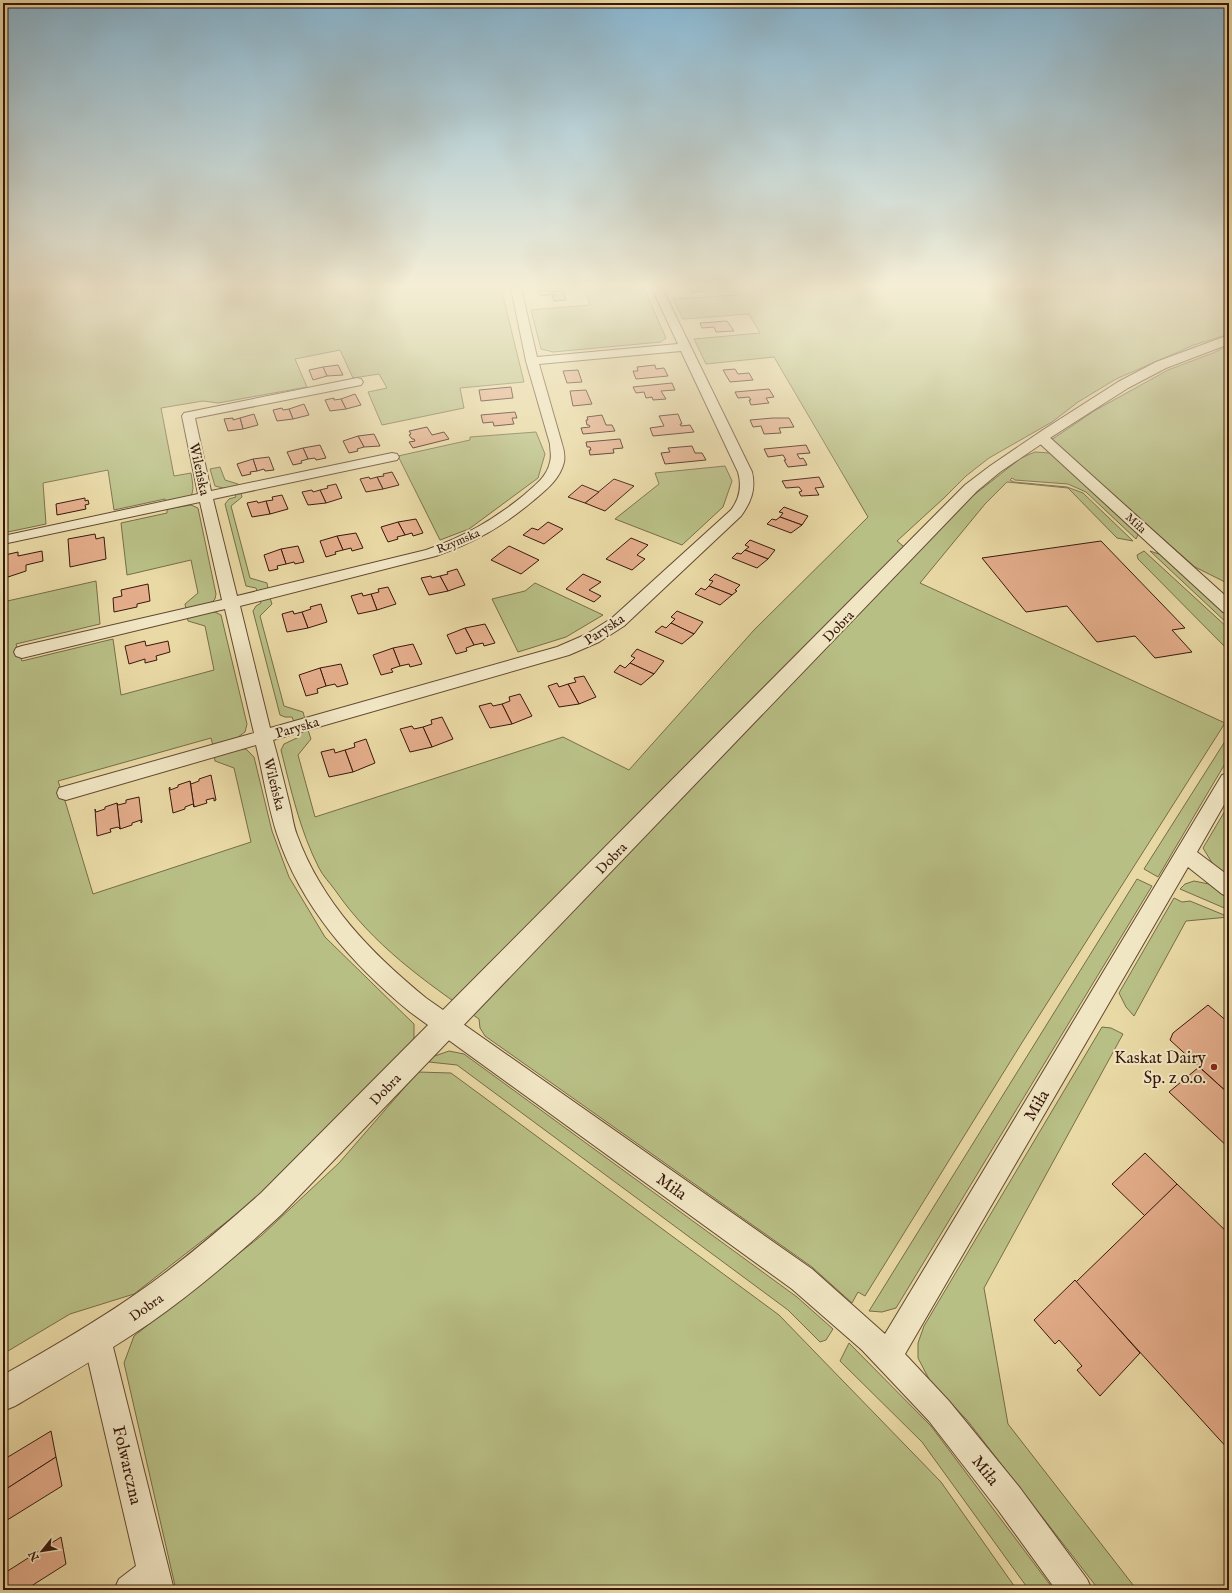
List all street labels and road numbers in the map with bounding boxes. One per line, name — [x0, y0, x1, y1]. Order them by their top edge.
street label: Wileńska — [185, 441, 214, 498]
street label: Miła — [1122, 510, 1150, 537]
street label: Rzymska — [434, 525, 483, 557]
street label: Dobra — [819, 606, 859, 646]
street label: Paryska — [581, 610, 629, 650]
street label: Paryska — [273, 713, 322, 743]
street label: Wileńska — [259, 756, 289, 813]
street label: Dobra — [592, 838, 632, 878]
street label: Dobra — [366, 1069, 406, 1109]
street label: Miła — [1020, 1086, 1055, 1125]
street label: Miła — [652, 1169, 691, 1206]
street label: Dobra — [126, 1289, 168, 1326]
street label: Folwarczna — [107, 1424, 146, 1507]
street label: Miła — [967, 1452, 1004, 1491]

